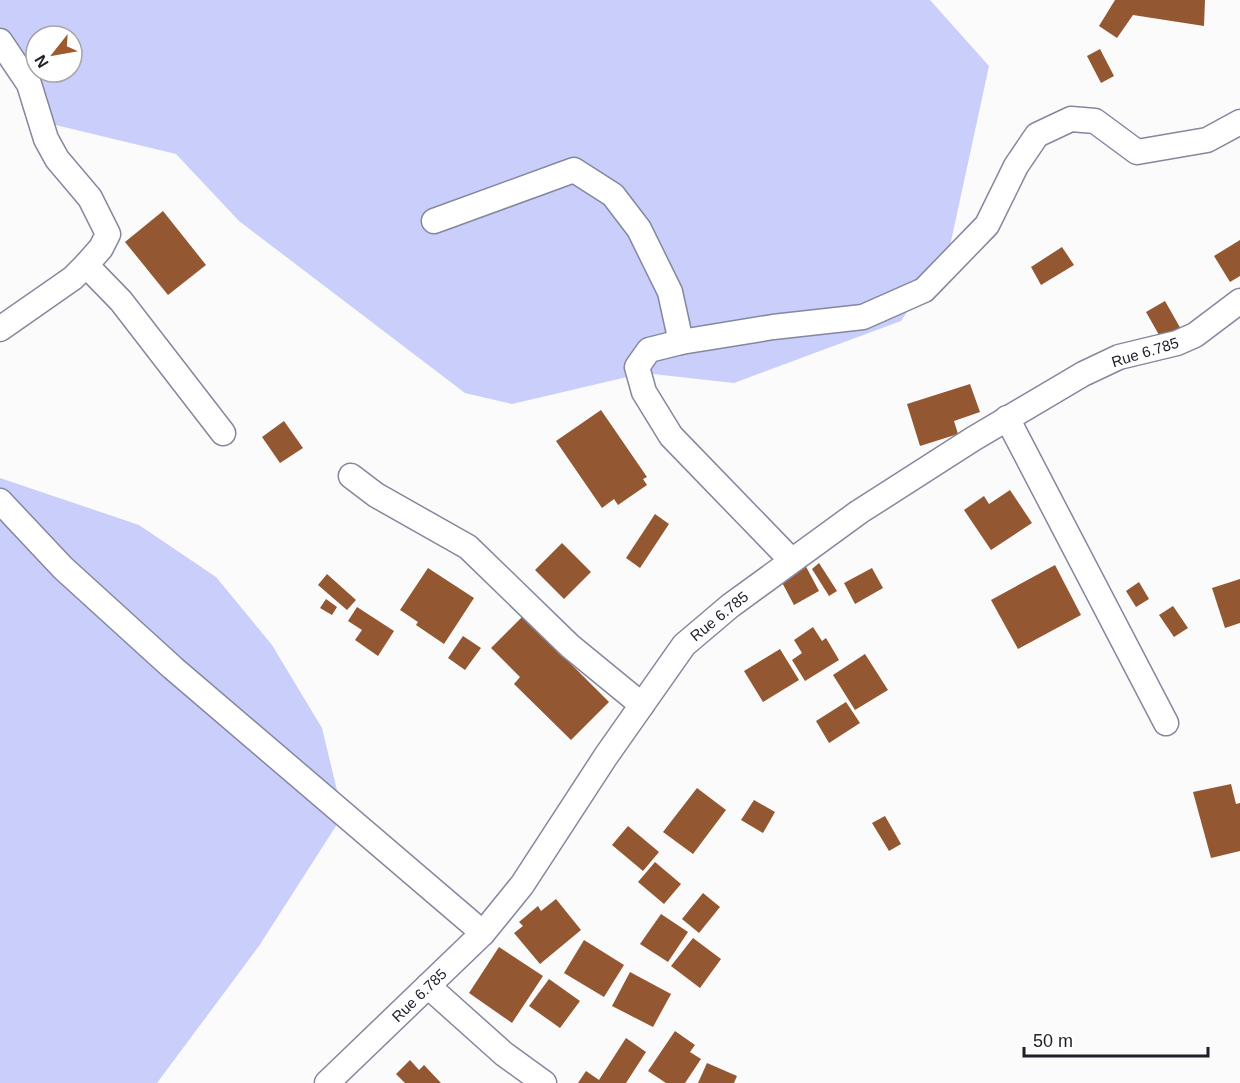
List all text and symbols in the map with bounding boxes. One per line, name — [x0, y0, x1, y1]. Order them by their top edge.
north arrow — [24, 24, 84, 84]
text: N — [31, 52, 52, 71]
street label: Rue 6.785 — [1109, 334, 1181, 370]
street label: Rue 6.785 — [687, 588, 751, 644]
street label: Rue 6.785 — [388, 965, 450, 1025]
scale bar — [1024, 1020, 1208, 1058]
text: 50 m — [1033, 1031, 1073, 1051]

